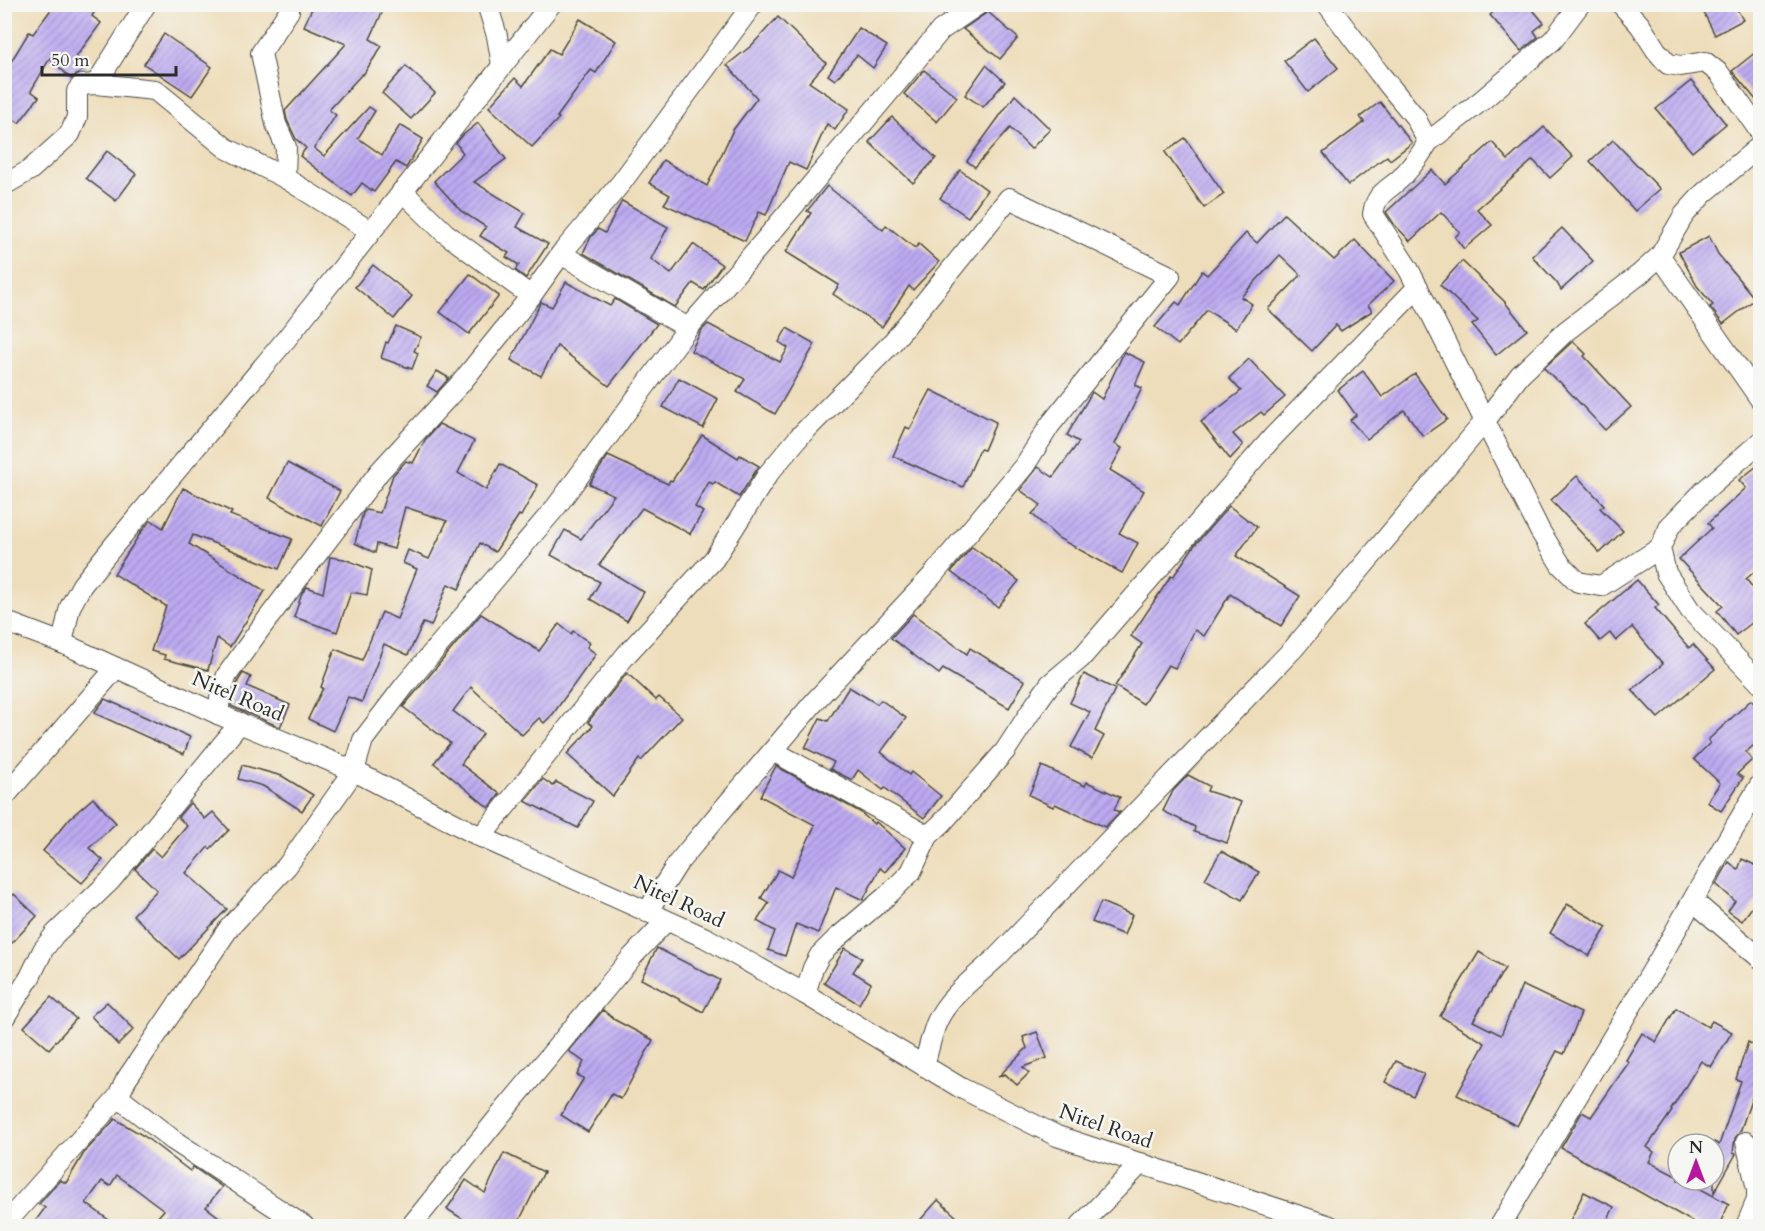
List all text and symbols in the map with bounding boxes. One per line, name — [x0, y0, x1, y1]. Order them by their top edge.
scale bar — [42, 39, 176, 77]
text: 50 m — [51, 48, 90, 73]
street label: Nitel Road — [187, 664, 288, 729]
street label: Nitel Road — [629, 868, 729, 935]
street label: Nitel Road — [1055, 1097, 1156, 1156]
north arrow — [1666, 1132, 1726, 1192]
text: N — [1689, 1137, 1703, 1159]

